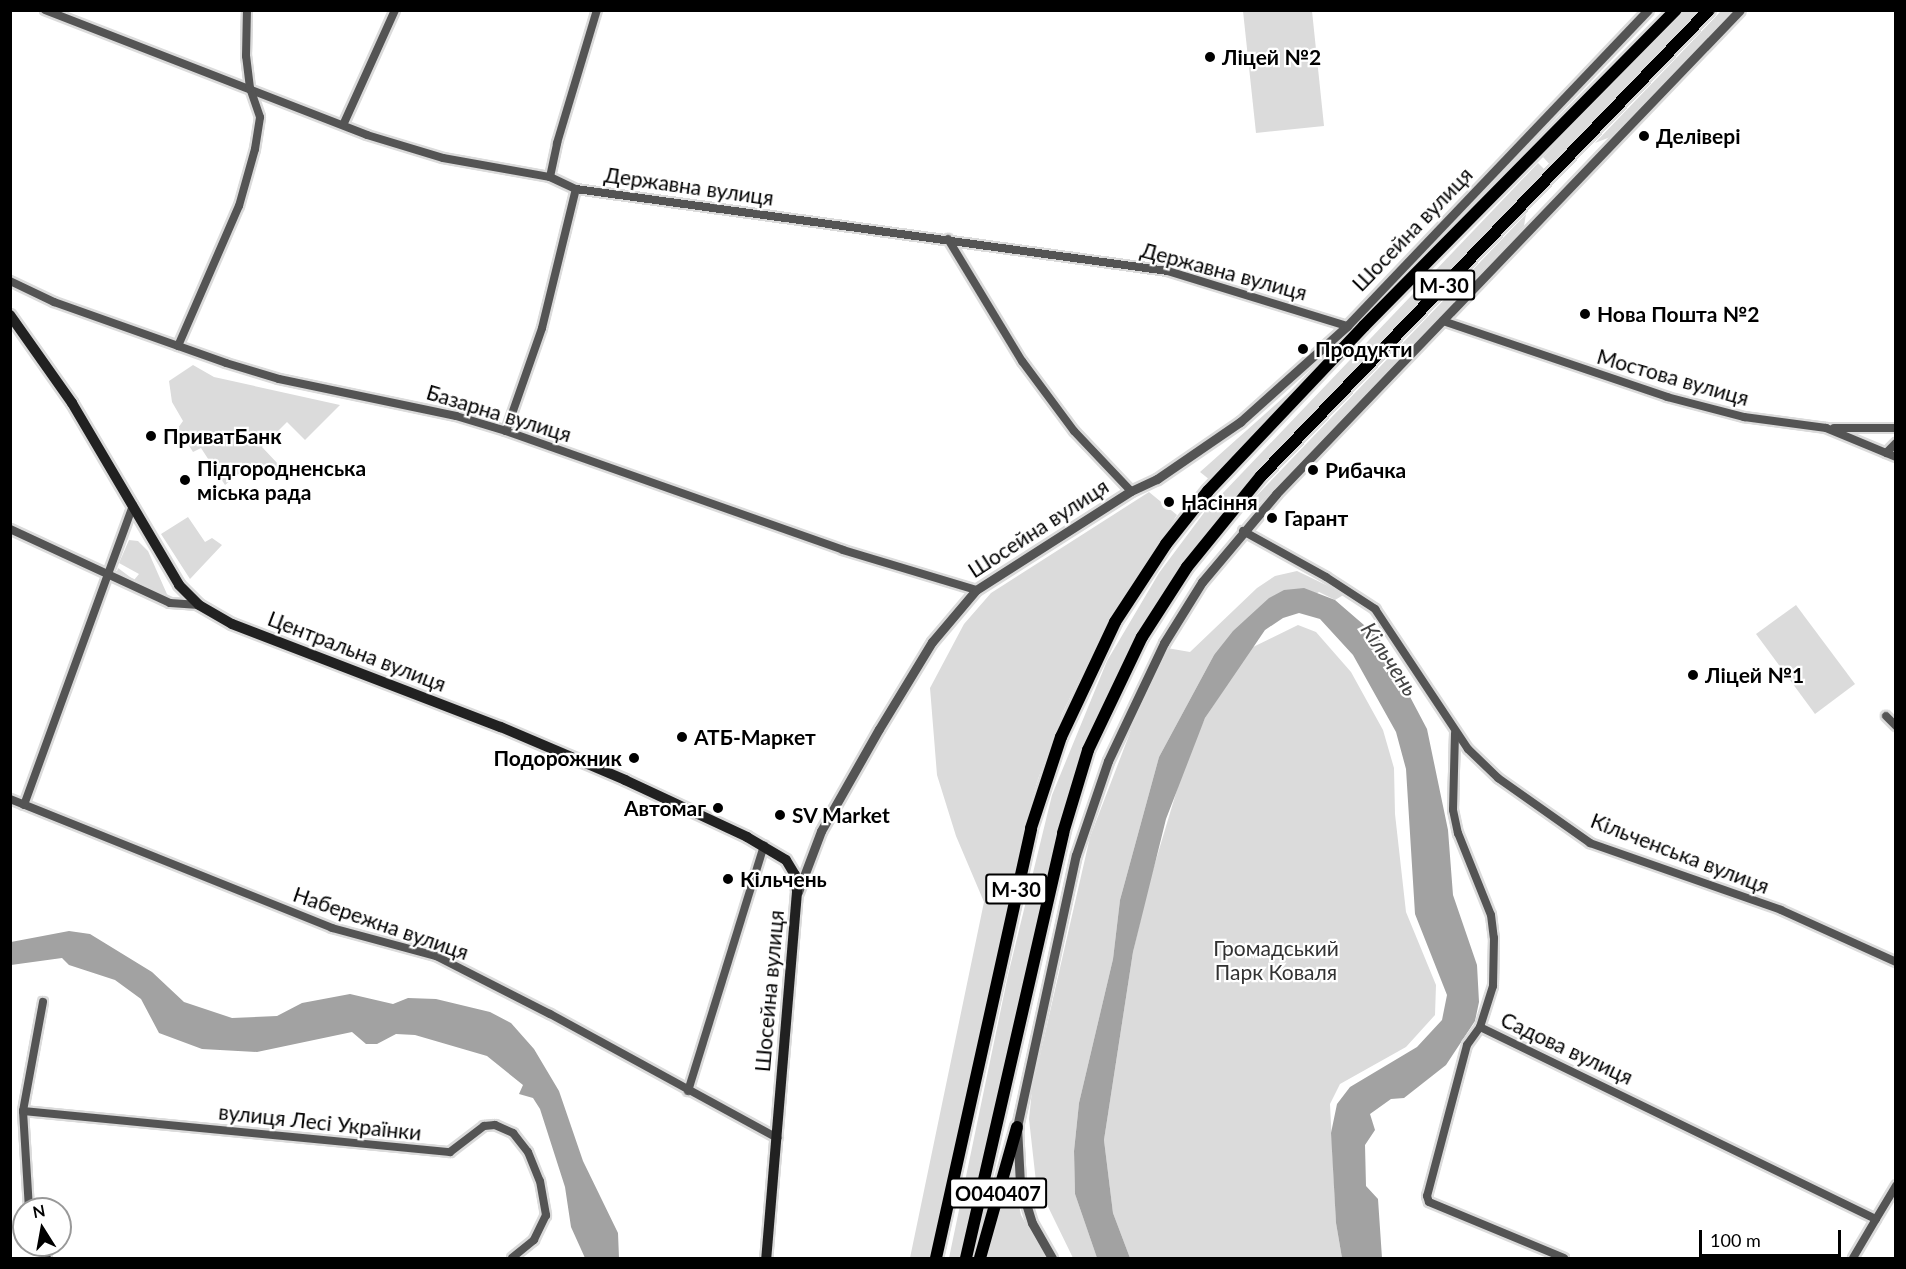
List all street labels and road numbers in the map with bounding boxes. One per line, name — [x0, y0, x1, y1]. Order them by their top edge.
street label: Державна вулиця — [603, 162, 775, 210]
street label: Шосейна вулиця — [1347, 162, 1477, 296]
street label: Державна вулиця — [1138, 237, 1310, 305]
road number: М-30 — [1412, 268, 1476, 302]
street label: Мостова вулиця — [1594, 343, 1752, 411]
street label: Базарна вулиця — [424, 379, 574, 447]
street label: Шосейна вулиця — [963, 473, 1113, 583]
street label: Центральна вулиця — [264, 605, 450, 697]
street label: Кільченська вулиця — [1587, 807, 1773, 899]
road number: М-30 — [984, 872, 1048, 906]
street label: Набережна вулиця — [290, 881, 472, 965]
street label: Шосейна вулиця — [749, 909, 789, 1073]
street label: Садова вулиця — [1497, 1006, 1637, 1090]
street label: вулиця Лесі Українки — [217, 1099, 423, 1145]
road number: О040407 — [948, 1176, 1048, 1210]

